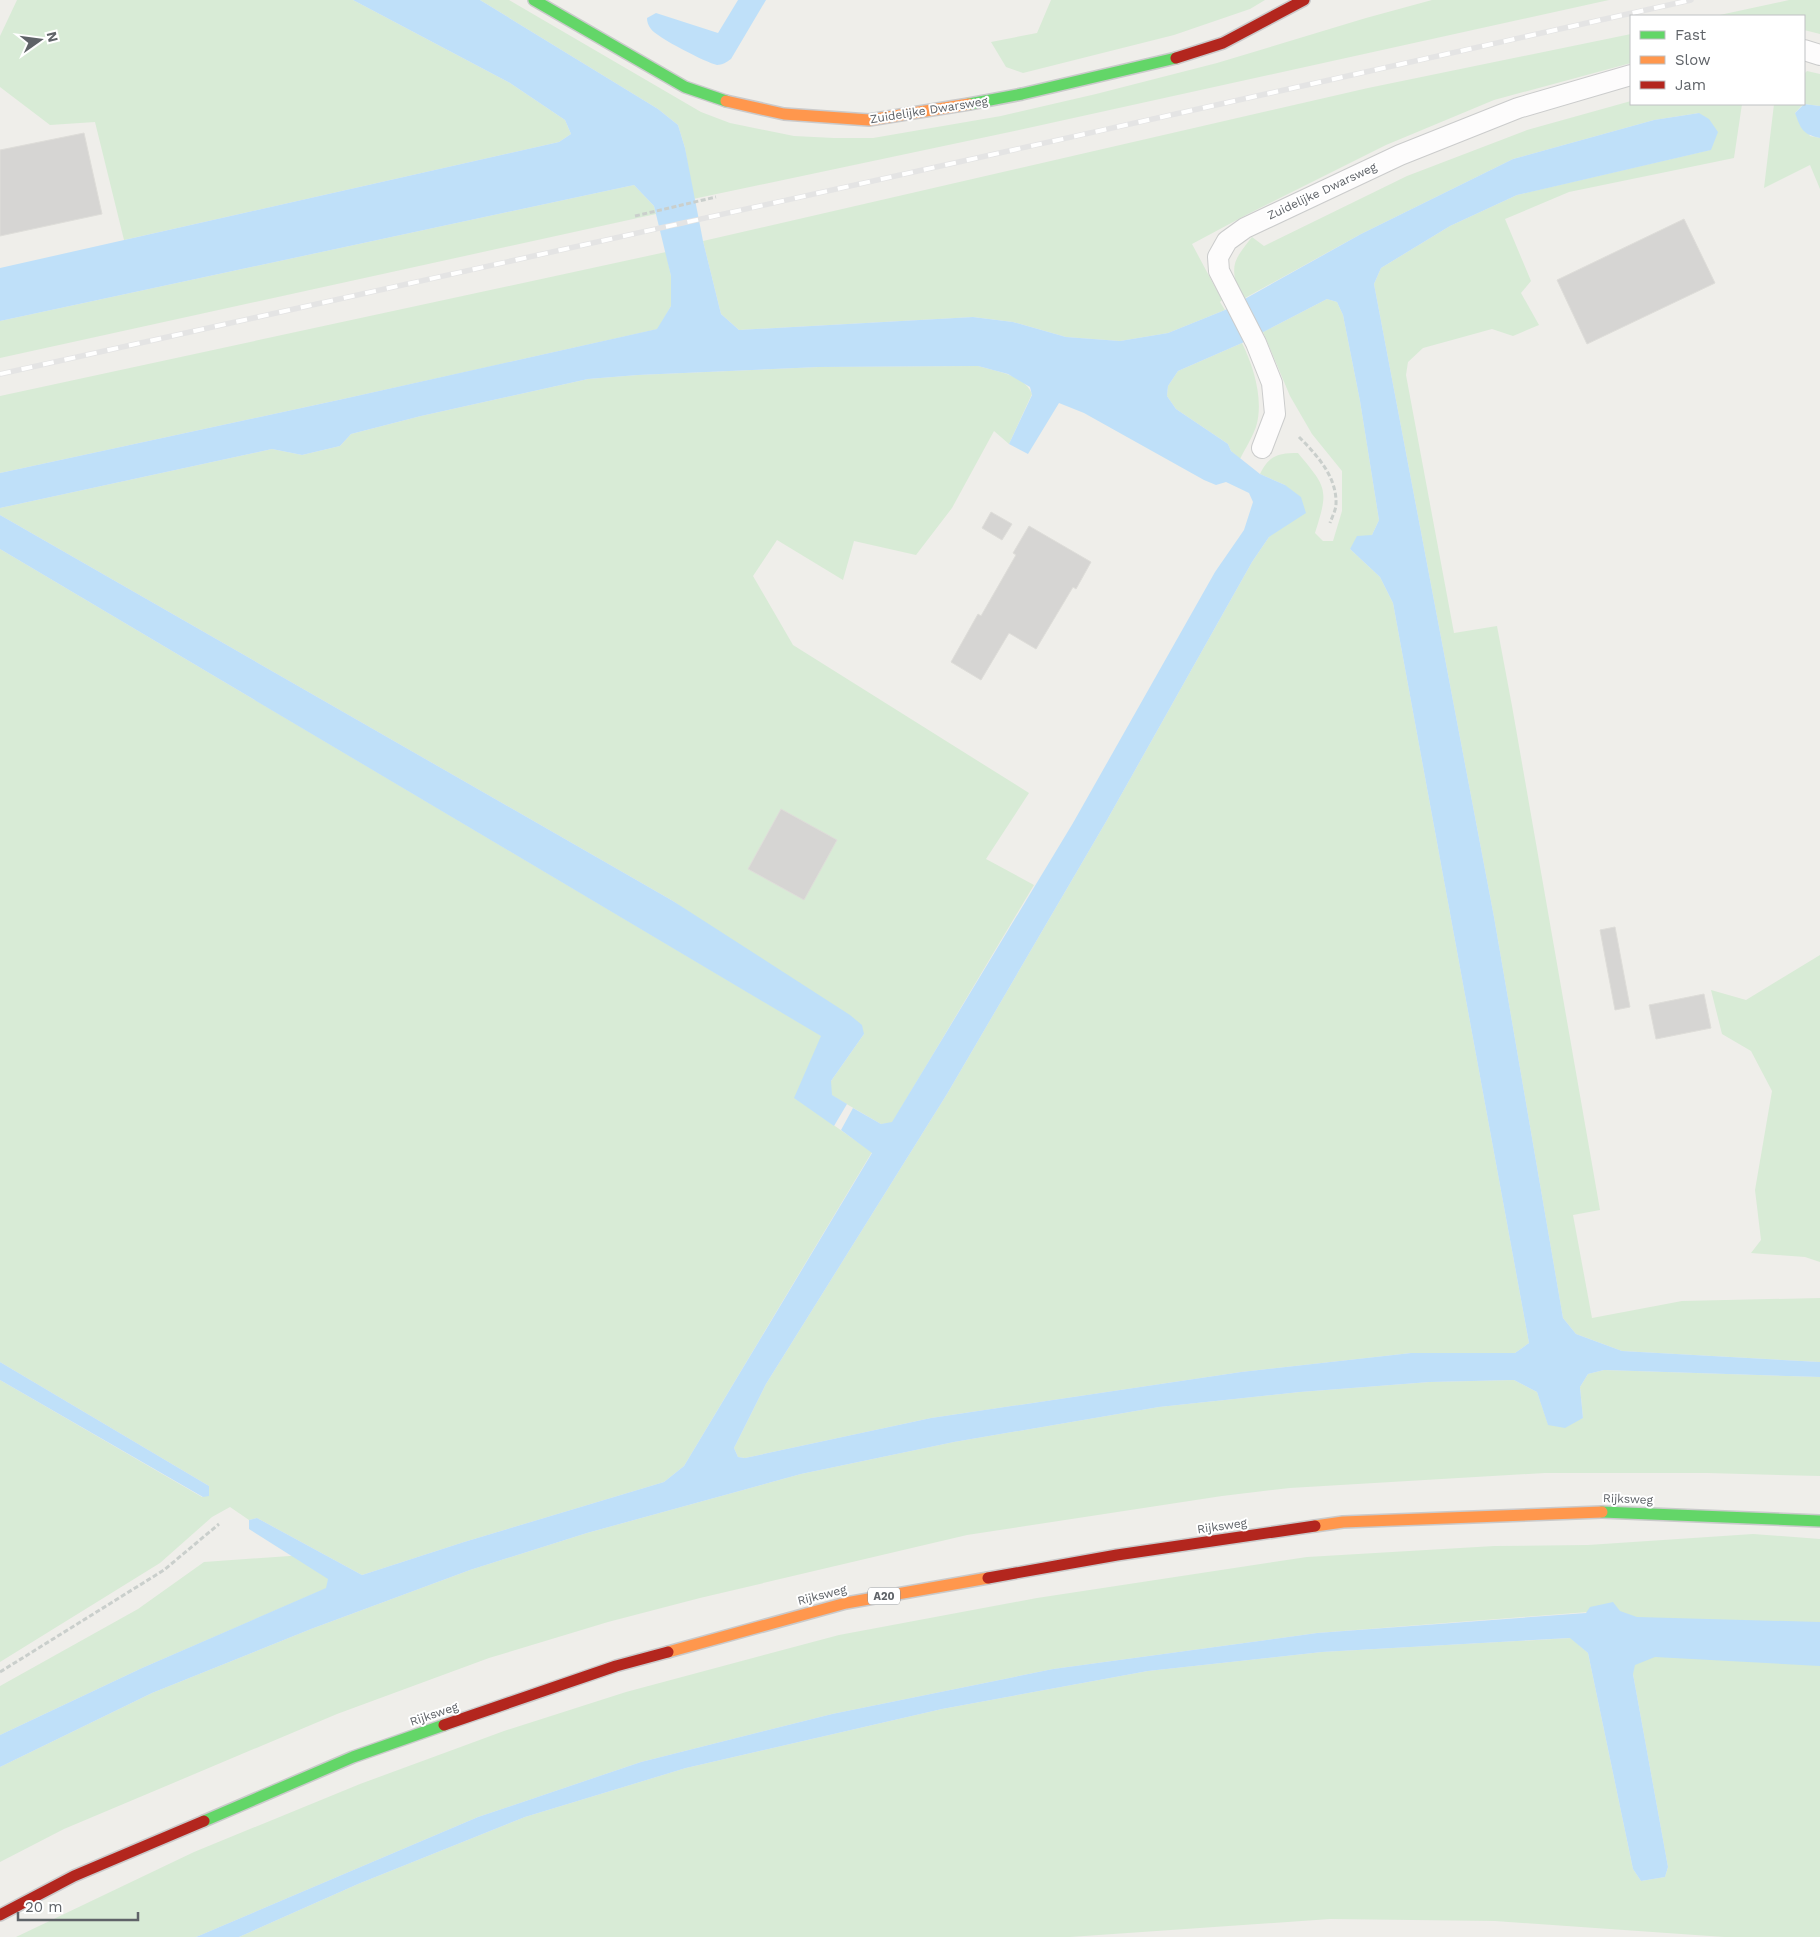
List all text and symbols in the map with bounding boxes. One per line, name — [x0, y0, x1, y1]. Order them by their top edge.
north arrow — [15, 15, 65, 65]
legend — [1630, 15, 1805, 105]
text: Fast — [1675, 26, 1707, 44]
text: N — [44, 30, 62, 44]
text: Slow — [1675, 51, 1711, 69]
text: Jam — [1675, 76, 1706, 94]
street label: Zuidelijke Dwarsweg — [869, 94, 989, 126]
street label: Zuidelijke Dwarsweg — [1265, 159, 1379, 222]
street label: Rijksweg — [1603, 1491, 1654, 1507]
street label: Rijksweg — [1196, 1515, 1248, 1536]
street label: Rijksweg — [796, 1582, 849, 1608]
road number: A20 — [868, 1588, 900, 1604]
street label: Rijksweg — [408, 1699, 461, 1729]
scale bar — [18, 1890, 138, 1922]
text: 20 m — [25, 1898, 63, 1916]

